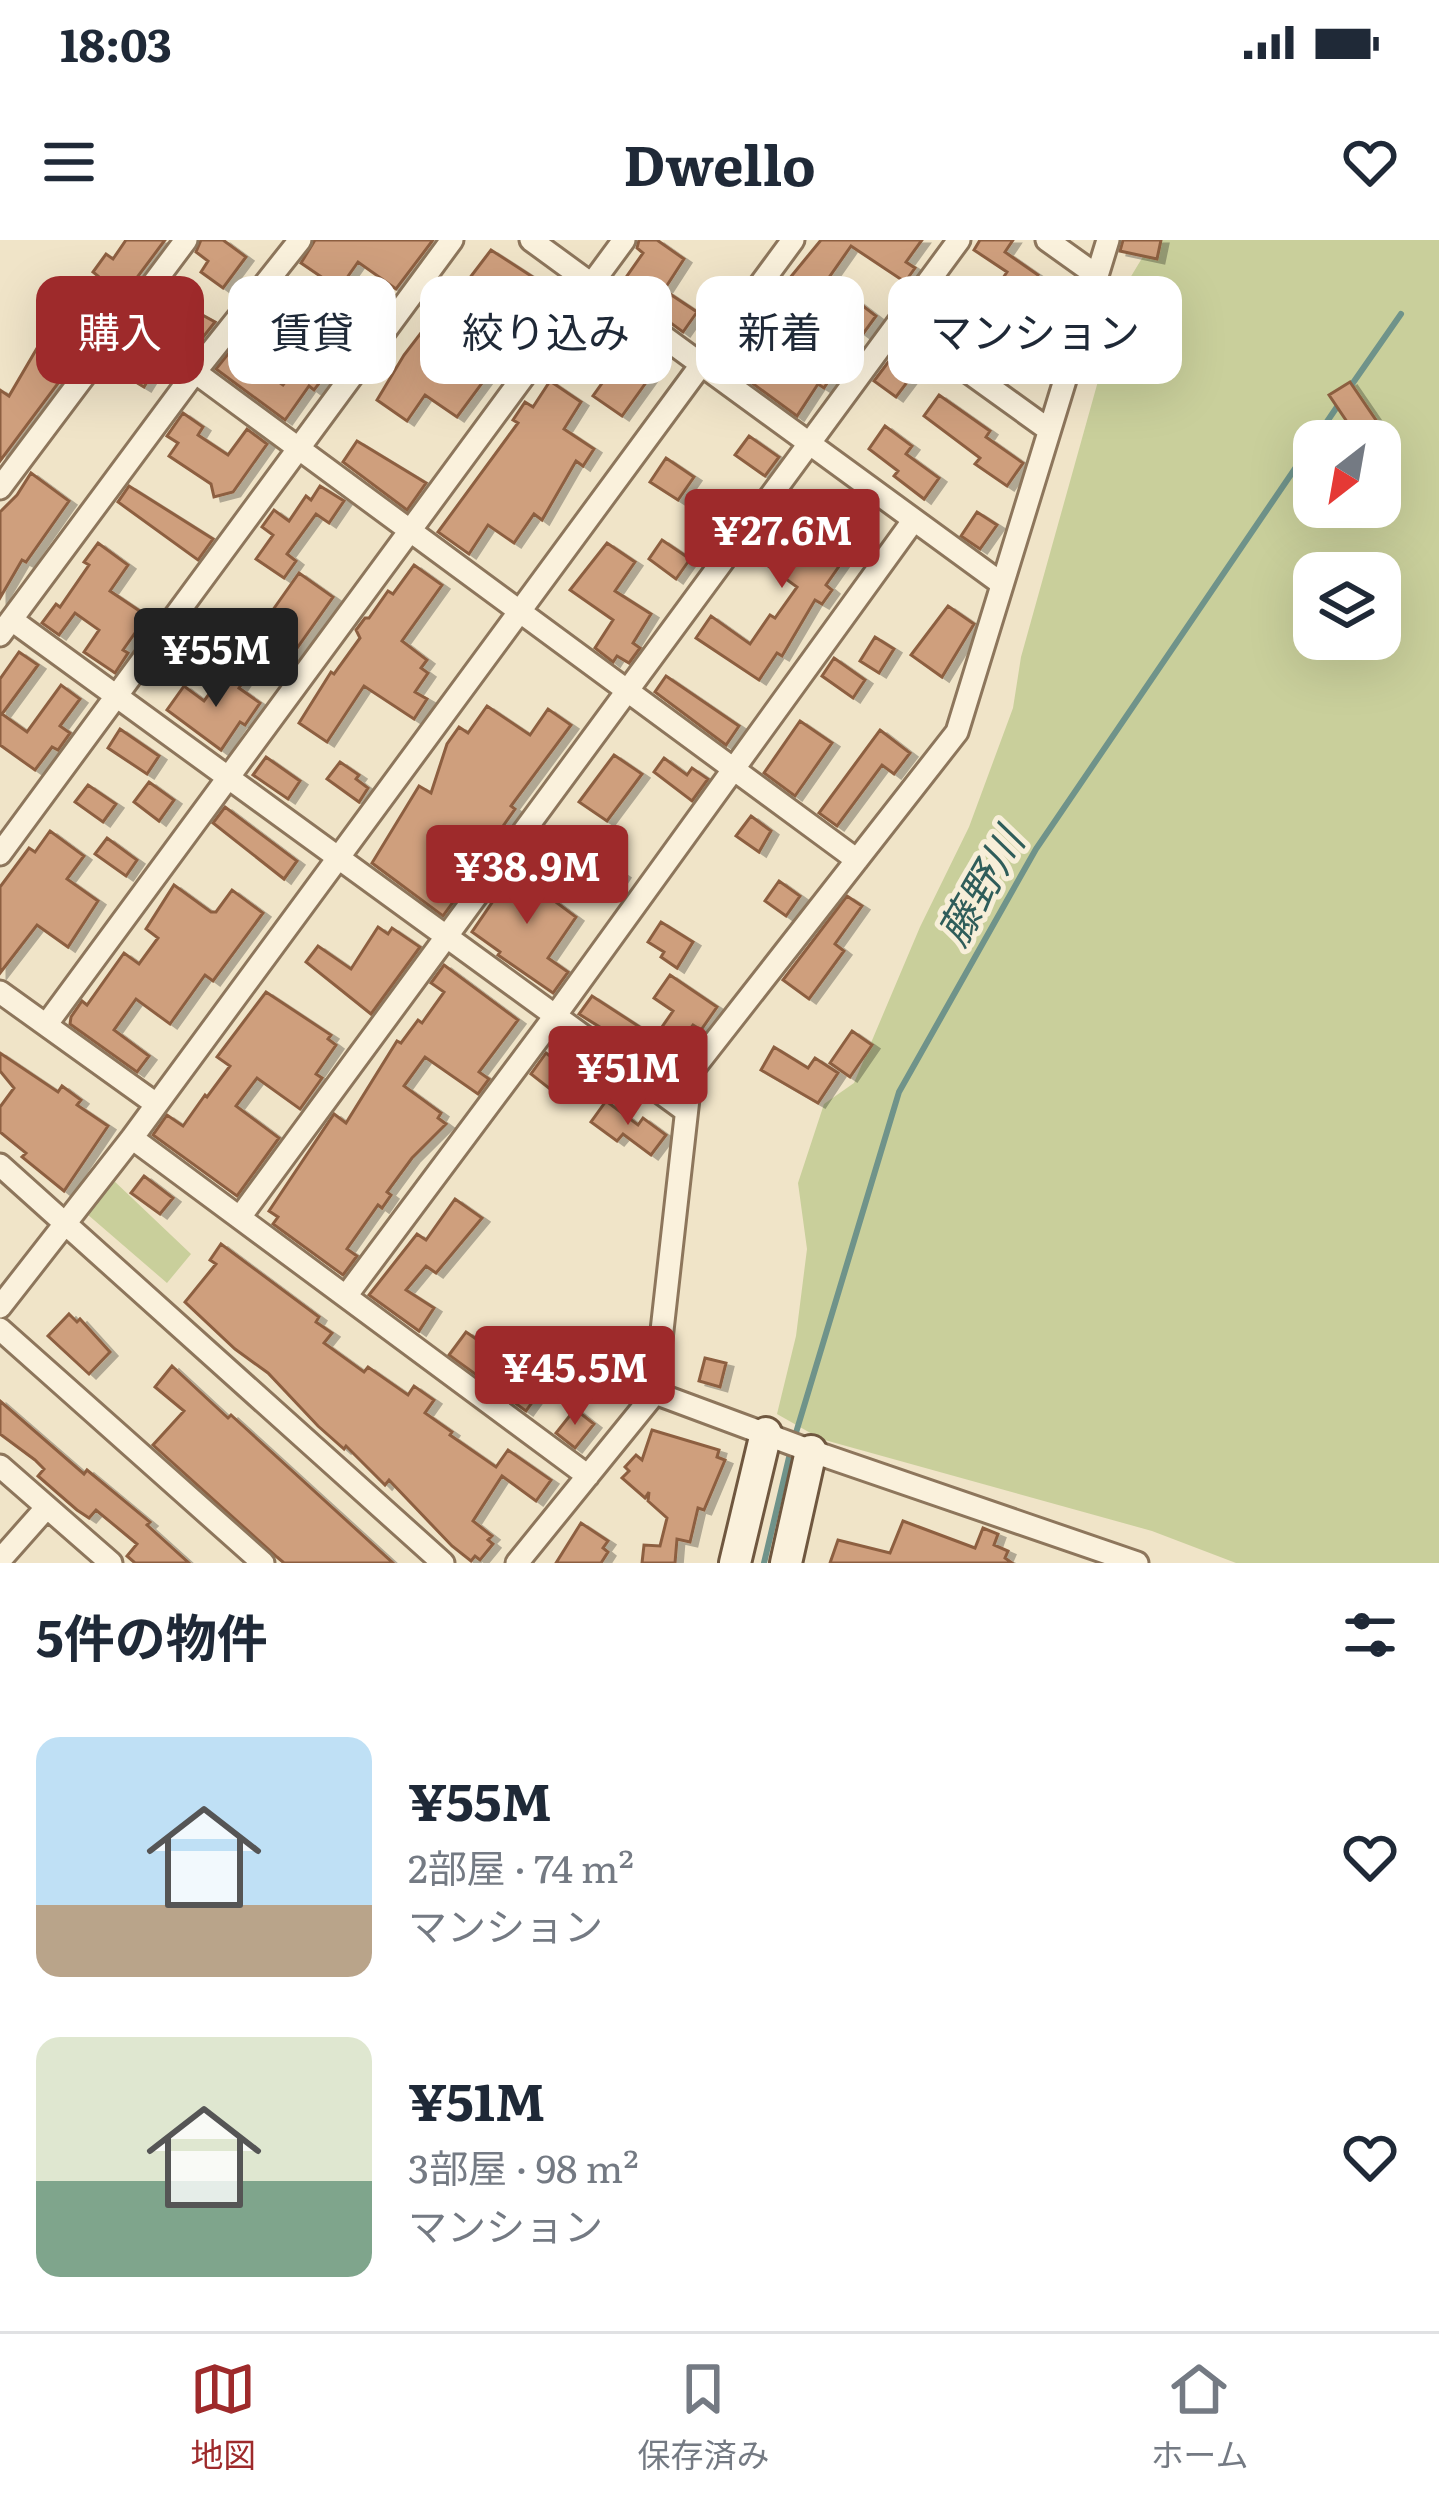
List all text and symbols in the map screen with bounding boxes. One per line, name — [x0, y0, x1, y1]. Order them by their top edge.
text: 18:03 — [60, 9, 172, 76]
text: Dwello — [623, 122, 816, 203]
icon: menu — [36, 129, 102, 195]
icon: heart — [1337, 129, 1403, 195]
chip: 購入 — [36, 276, 204, 384]
chip: 賃貸 — [228, 276, 396, 384]
chip: 絞り込み — [420, 276, 672, 384]
chip: 新着 — [696, 276, 864, 384]
chip: マンション — [888, 276, 1182, 384]
north arrow — [1293, 420, 1401, 528]
map controls — [1293, 420, 1401, 660]
pin: ¥27.6M — [684, 489, 880, 591]
text: ¥27.6M — [712, 499, 852, 557]
button: layers — [1293, 552, 1401, 660]
pin: ¥55M — [145, 608, 287, 710]
text: ¥55M — [161, 618, 271, 676]
water label: 藤野川 — [920, 812, 1039, 956]
pin: ¥38.9M — [429, 825, 625, 927]
text: ¥38.9M — [453, 835, 601, 893]
pin: ¥51M — [557, 1026, 699, 1128]
text: ¥51M — [576, 1036, 680, 1094]
pin: ¥45.5M — [477, 1326, 673, 1428]
text: ¥45.5M — [502, 1336, 648, 1394]
text: 5件の物件 — [36, 1597, 268, 1673]
icon: filters — [1337, 1602, 1403, 1668]
text: ¥55M — [408, 1761, 552, 1837]
icon: home — [132, 1785, 276, 1929]
icon: heart — [1337, 1824, 1403, 1890]
text: 2部屋 · 74 m² — [408, 1837, 634, 1895]
text: マンション — [408, 1895, 603, 1953]
text: ¥51M — [408, 2061, 545, 2137]
icon: home — [132, 2085, 276, 2229]
icon: heart — [1337, 2124, 1403, 2190]
text: 3部屋 · 98 m² — [408, 2137, 639, 2195]
text: マンション — [408, 2195, 603, 2253]
tab: 地図 — [190, 2356, 256, 2477]
tab: 保存済み — [637, 2356, 769, 2477]
tab: ホーム — [1150, 2356, 1248, 2477]

